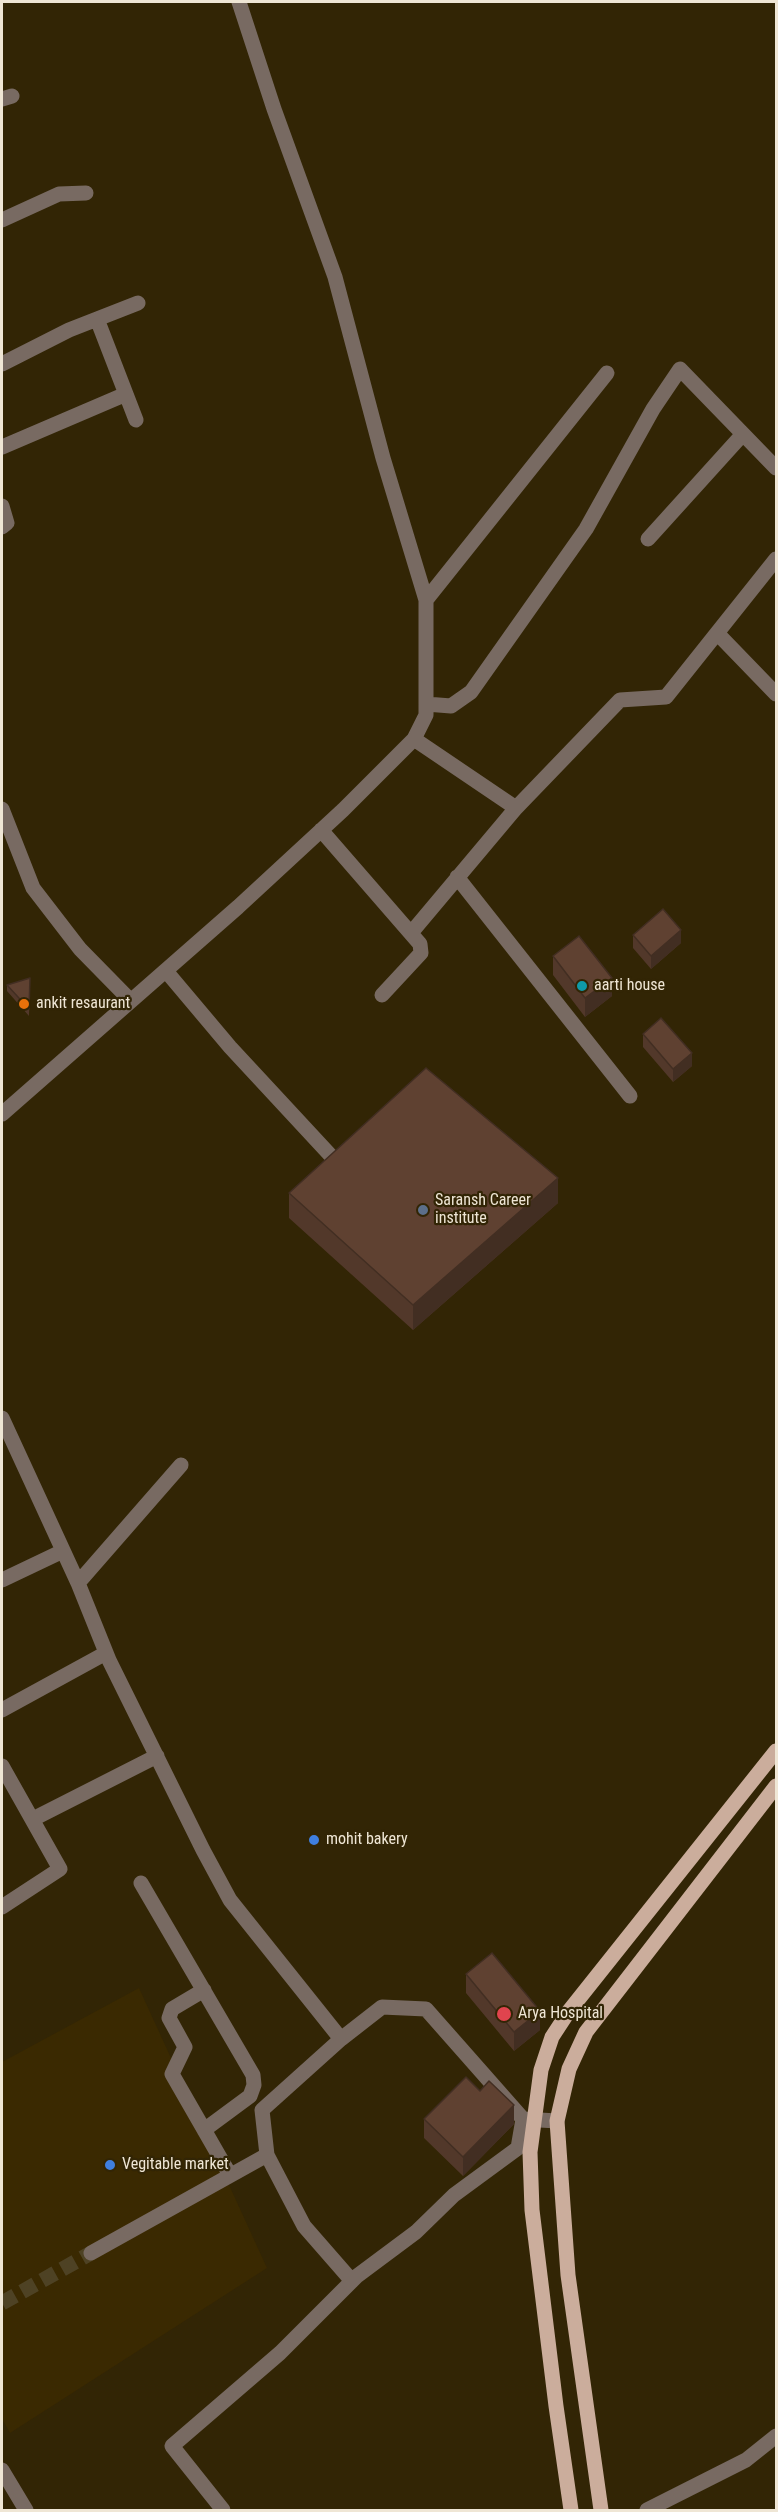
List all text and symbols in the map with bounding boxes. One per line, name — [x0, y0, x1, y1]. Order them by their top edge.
place label: aarti house — [594, 976, 665, 996]
marker: aarti house — [575, 979, 589, 993]
place label: ankit resaurant — [36, 994, 130, 1014]
marker: ankit resaurant — [17, 997, 31, 1011]
place label: Saransh Career institute — [435, 1191, 531, 1229]
marker: Saransh Career institute — [416, 1203, 430, 1217]
place label: mohit bakery — [326, 1830, 408, 1850]
marker: mohit bakery — [307, 1833, 321, 1847]
place label: Arya Hospital — [518, 2004, 603, 2024]
marker: Arya Hospital — [495, 2005, 513, 2023]
place label: Vegitable market — [122, 2155, 229, 2175]
marker: Vegitable market — [103, 2158, 117, 2172]

